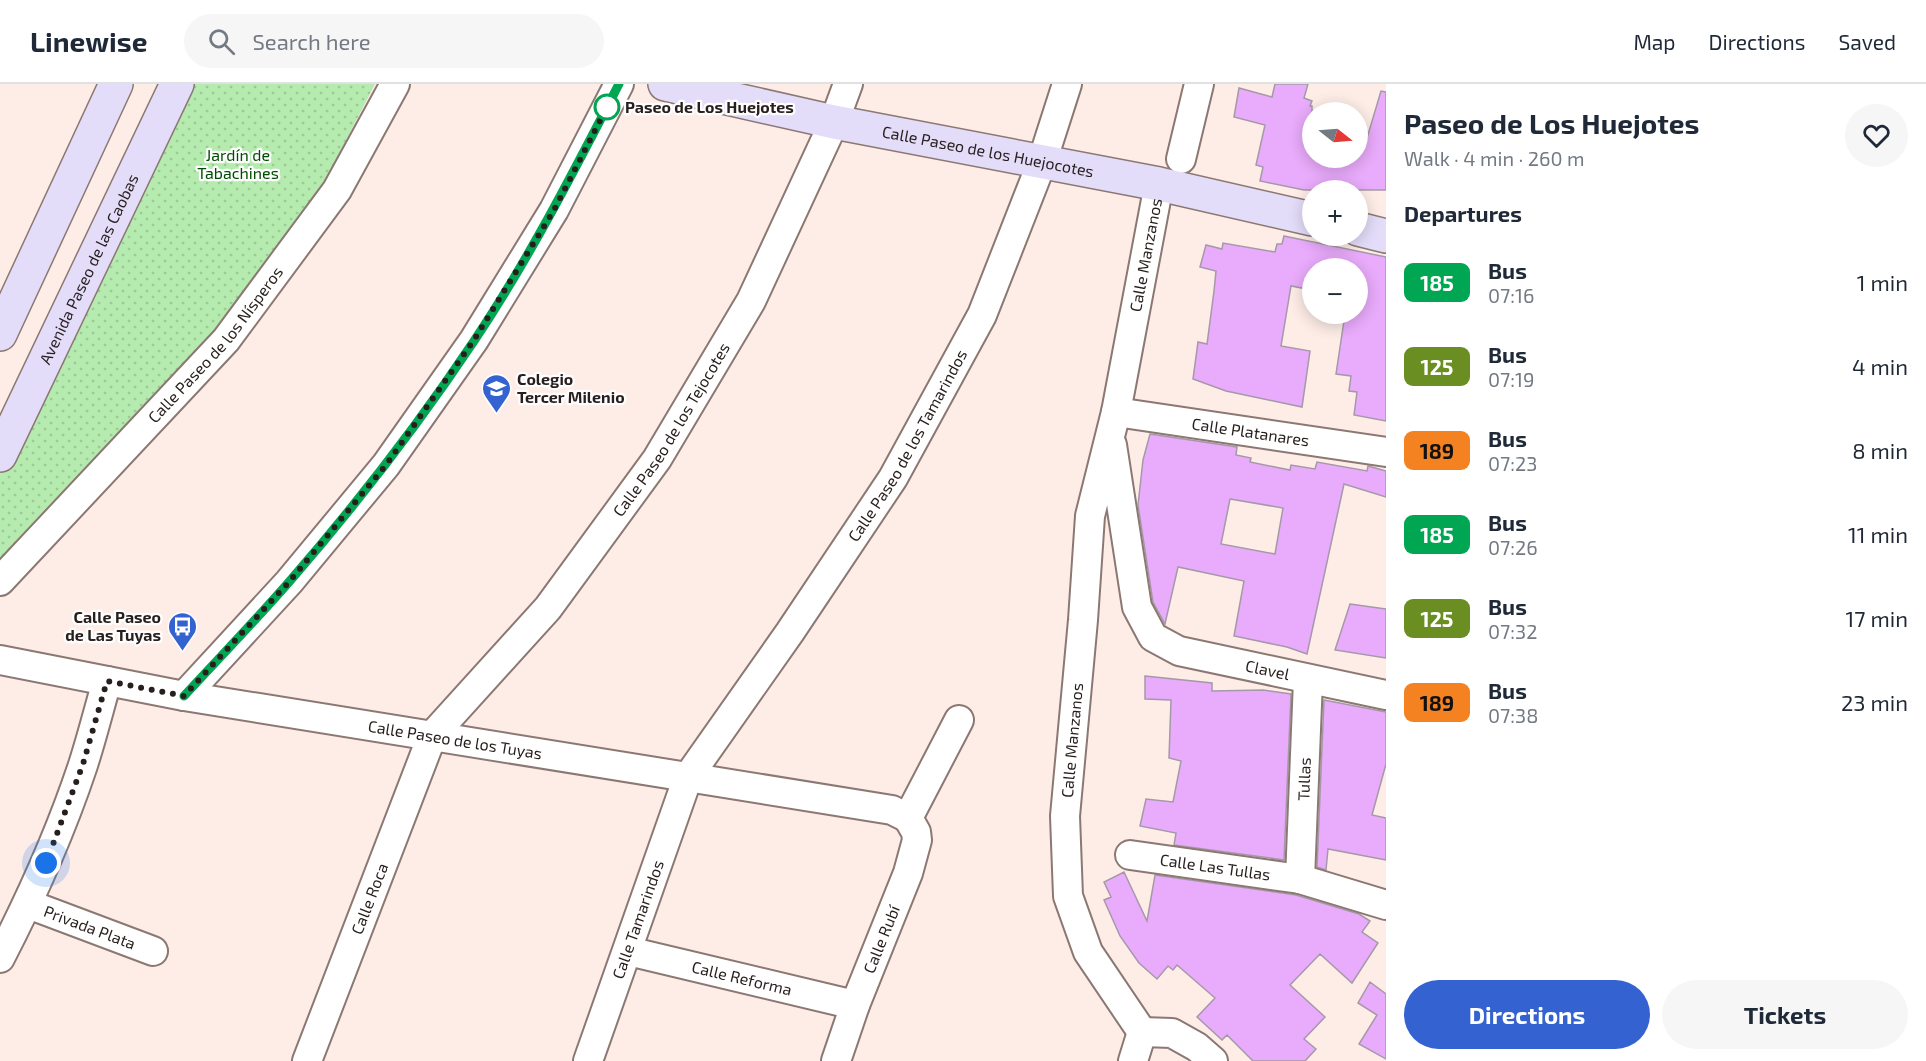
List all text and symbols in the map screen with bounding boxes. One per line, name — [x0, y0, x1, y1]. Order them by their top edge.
search box — [184, 14, 604, 68]
text: Linewise — [30, 24, 148, 58]
icon: search — [205, 25, 238, 58]
text: Search here — [253, 28, 371, 54]
text: Map — [1633, 29, 1676, 54]
text: Directions — [1709, 29, 1805, 54]
text: Saved — [1838, 29, 1896, 54]
marker: Paseo de Los Huejotes — [594, 94, 620, 120]
place label: Paseo de Los Huejotes — [625, 97, 794, 116]
north arrow — [1302, 102, 1368, 168]
map controls — [1302, 102, 1368, 324]
button: heart — [1845, 104, 1908, 167]
text: Paseo de Los Huejotes — [1404, 106, 1699, 140]
street label: Calle Paseo de los Huejocotes — [881, 121, 1096, 180]
park label: Jardín de Tabachines — [197, 145, 279, 182]
text: Walk · 4 min · 260 m — [1404, 146, 1584, 170]
street label: Avenida Paseo de las Caobas — [35, 171, 142, 367]
button: + — [1302, 180, 1368, 246]
street label: Calle Manzanos — [1125, 197, 1165, 313]
text: Departures — [1404, 200, 1522, 226]
text: Bus — [1488, 257, 1527, 283]
button: − — [1302, 258, 1368, 324]
street label: Calle Paseo de los Nísperos — [144, 262, 286, 426]
text: 1 min — [1857, 269, 1908, 295]
text: 185 — [1420, 270, 1454, 295]
text: 07:16 — [1488, 283, 1534, 307]
street label: Calle Paseo de los Tejocotes — [608, 339, 733, 520]
text: Bus — [1488, 341, 1527, 367]
street label: Calle Paseo de los Tamarindos — [843, 346, 970, 545]
text: 4 min — [1852, 353, 1908, 379]
text: 125 — [1421, 354, 1453, 379]
text: 07:19 — [1488, 367, 1534, 391]
place label: Colegio Tercer Milenio — [517, 369, 625, 406]
school or university icon: Colegio Tercer Milenio — [480, 372, 512, 414]
street label: Calle Platanares — [1191, 413, 1311, 450]
text: Bus — [1488, 425, 1527, 451]
text: 8 min — [1852, 437, 1908, 463]
text: 189 — [1420, 438, 1454, 463]
text: 07:23 — [1488, 451, 1537, 475]
text: Bus — [1488, 509, 1527, 535]
text: 11 min — [1848, 521, 1908, 547]
text: 185 — [1420, 522, 1454, 547]
text: 07:26 — [1488, 535, 1538, 559]
text: Bus — [1488, 593, 1527, 619]
text: 17 min — [1846, 605, 1908, 631]
text: 125 — [1421, 606, 1453, 631]
place label: Calle Paseo de Las Tuyas — [65, 607, 161, 645]
bus stop icon: Calle Paseo de Las Tuyas — [166, 610, 198, 652]
text: 07:32 — [1488, 619, 1537, 643]
street label: Clavel — [1244, 655, 1292, 683]
text: Bus — [1488, 677, 1527, 703]
street label: Calle Manzanos — [1057, 682, 1086, 799]
text: 23 min — [1841, 689, 1908, 715]
text: 189 — [1420, 690, 1454, 715]
text: 07:38 — [1488, 703, 1538, 727]
street label: Calle Paseo de los Tuyas — [367, 716, 544, 763]
street label: Tullas — [1293, 757, 1314, 801]
your location — [31, 848, 61, 878]
street label: Calle Las Tullas — [1159, 849, 1272, 884]
street label: Calle Tamarindos — [608, 857, 667, 981]
street label: Calle Roca — [347, 860, 391, 937]
street label: Privada Plata — [41, 901, 138, 953]
street label: Calle Rubí — [859, 901, 904, 976]
street label: Calle Reforma — [690, 957, 794, 999]
button: Directions — [1404, 980, 1650, 1049]
button: Tickets — [1662, 980, 1908, 1049]

